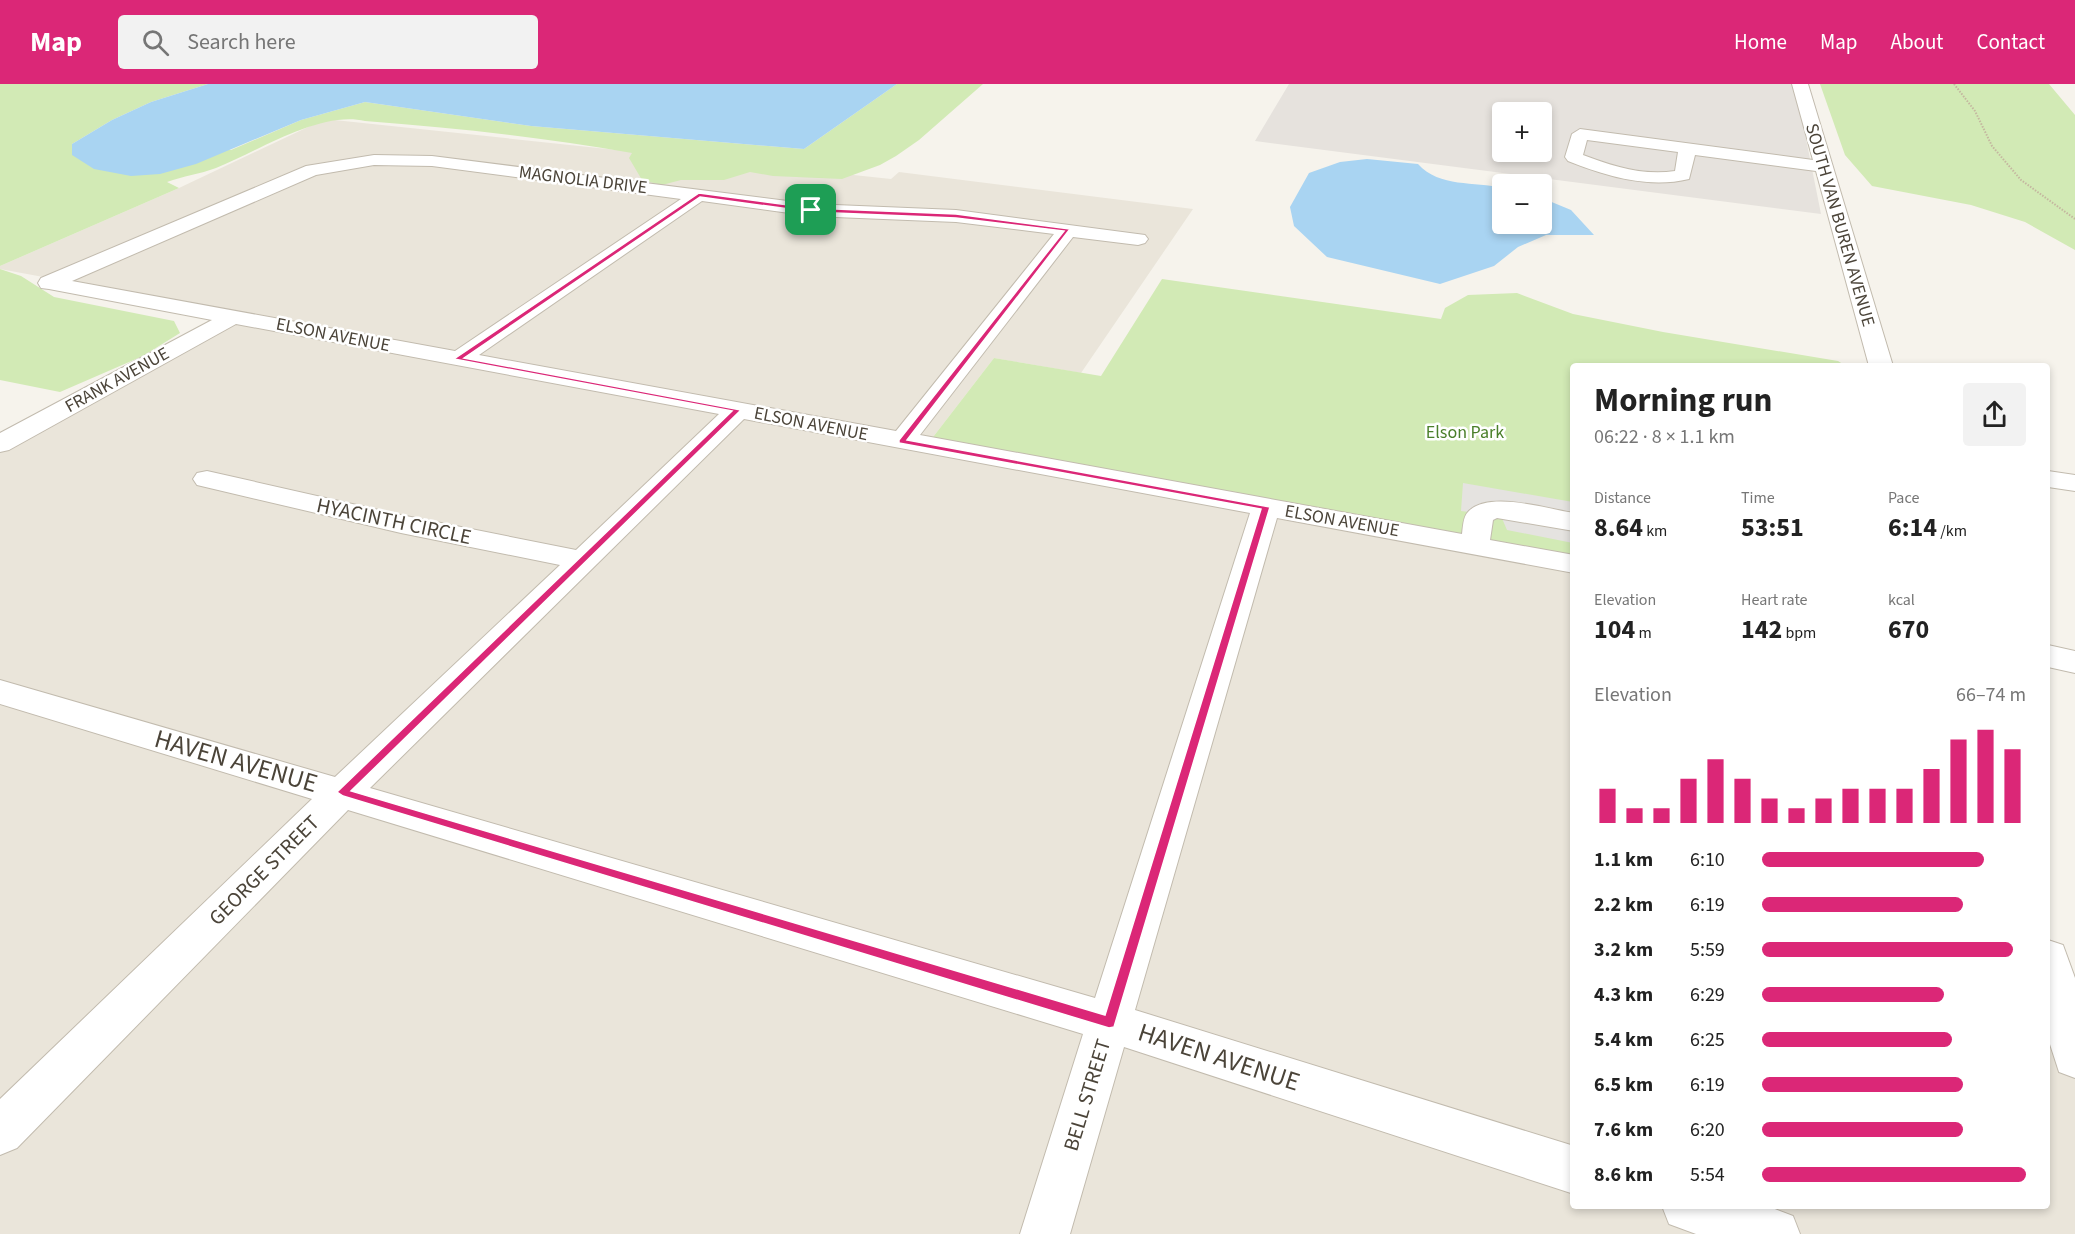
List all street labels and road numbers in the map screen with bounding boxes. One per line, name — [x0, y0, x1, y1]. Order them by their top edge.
street label: SOUTH VAN BUREN AVENUE — [1799, 120, 1881, 330]
street label: MAGNOLIA DRIVE — [517, 160, 649, 200]
street label: ELSON AVENUE — [274, 312, 392, 358]
street label: FRANK AVENUE — [60, 341, 174, 419]
street label: ELSON AVENUE — [752, 401, 870, 447]
street label: HYACINTH CIRCLE — [314, 490, 474, 552]
street label: ELSON AVENUE — [1283, 499, 1401, 543]
street label: HAVEN AVENUE — [150, 720, 322, 802]
street label: GEORGE STREET — [202, 808, 326, 932]
street label: HAVEN AVENUE — [1133, 1013, 1305, 1101]
street label: BELL STREET — [1056, 1035, 1118, 1155]

